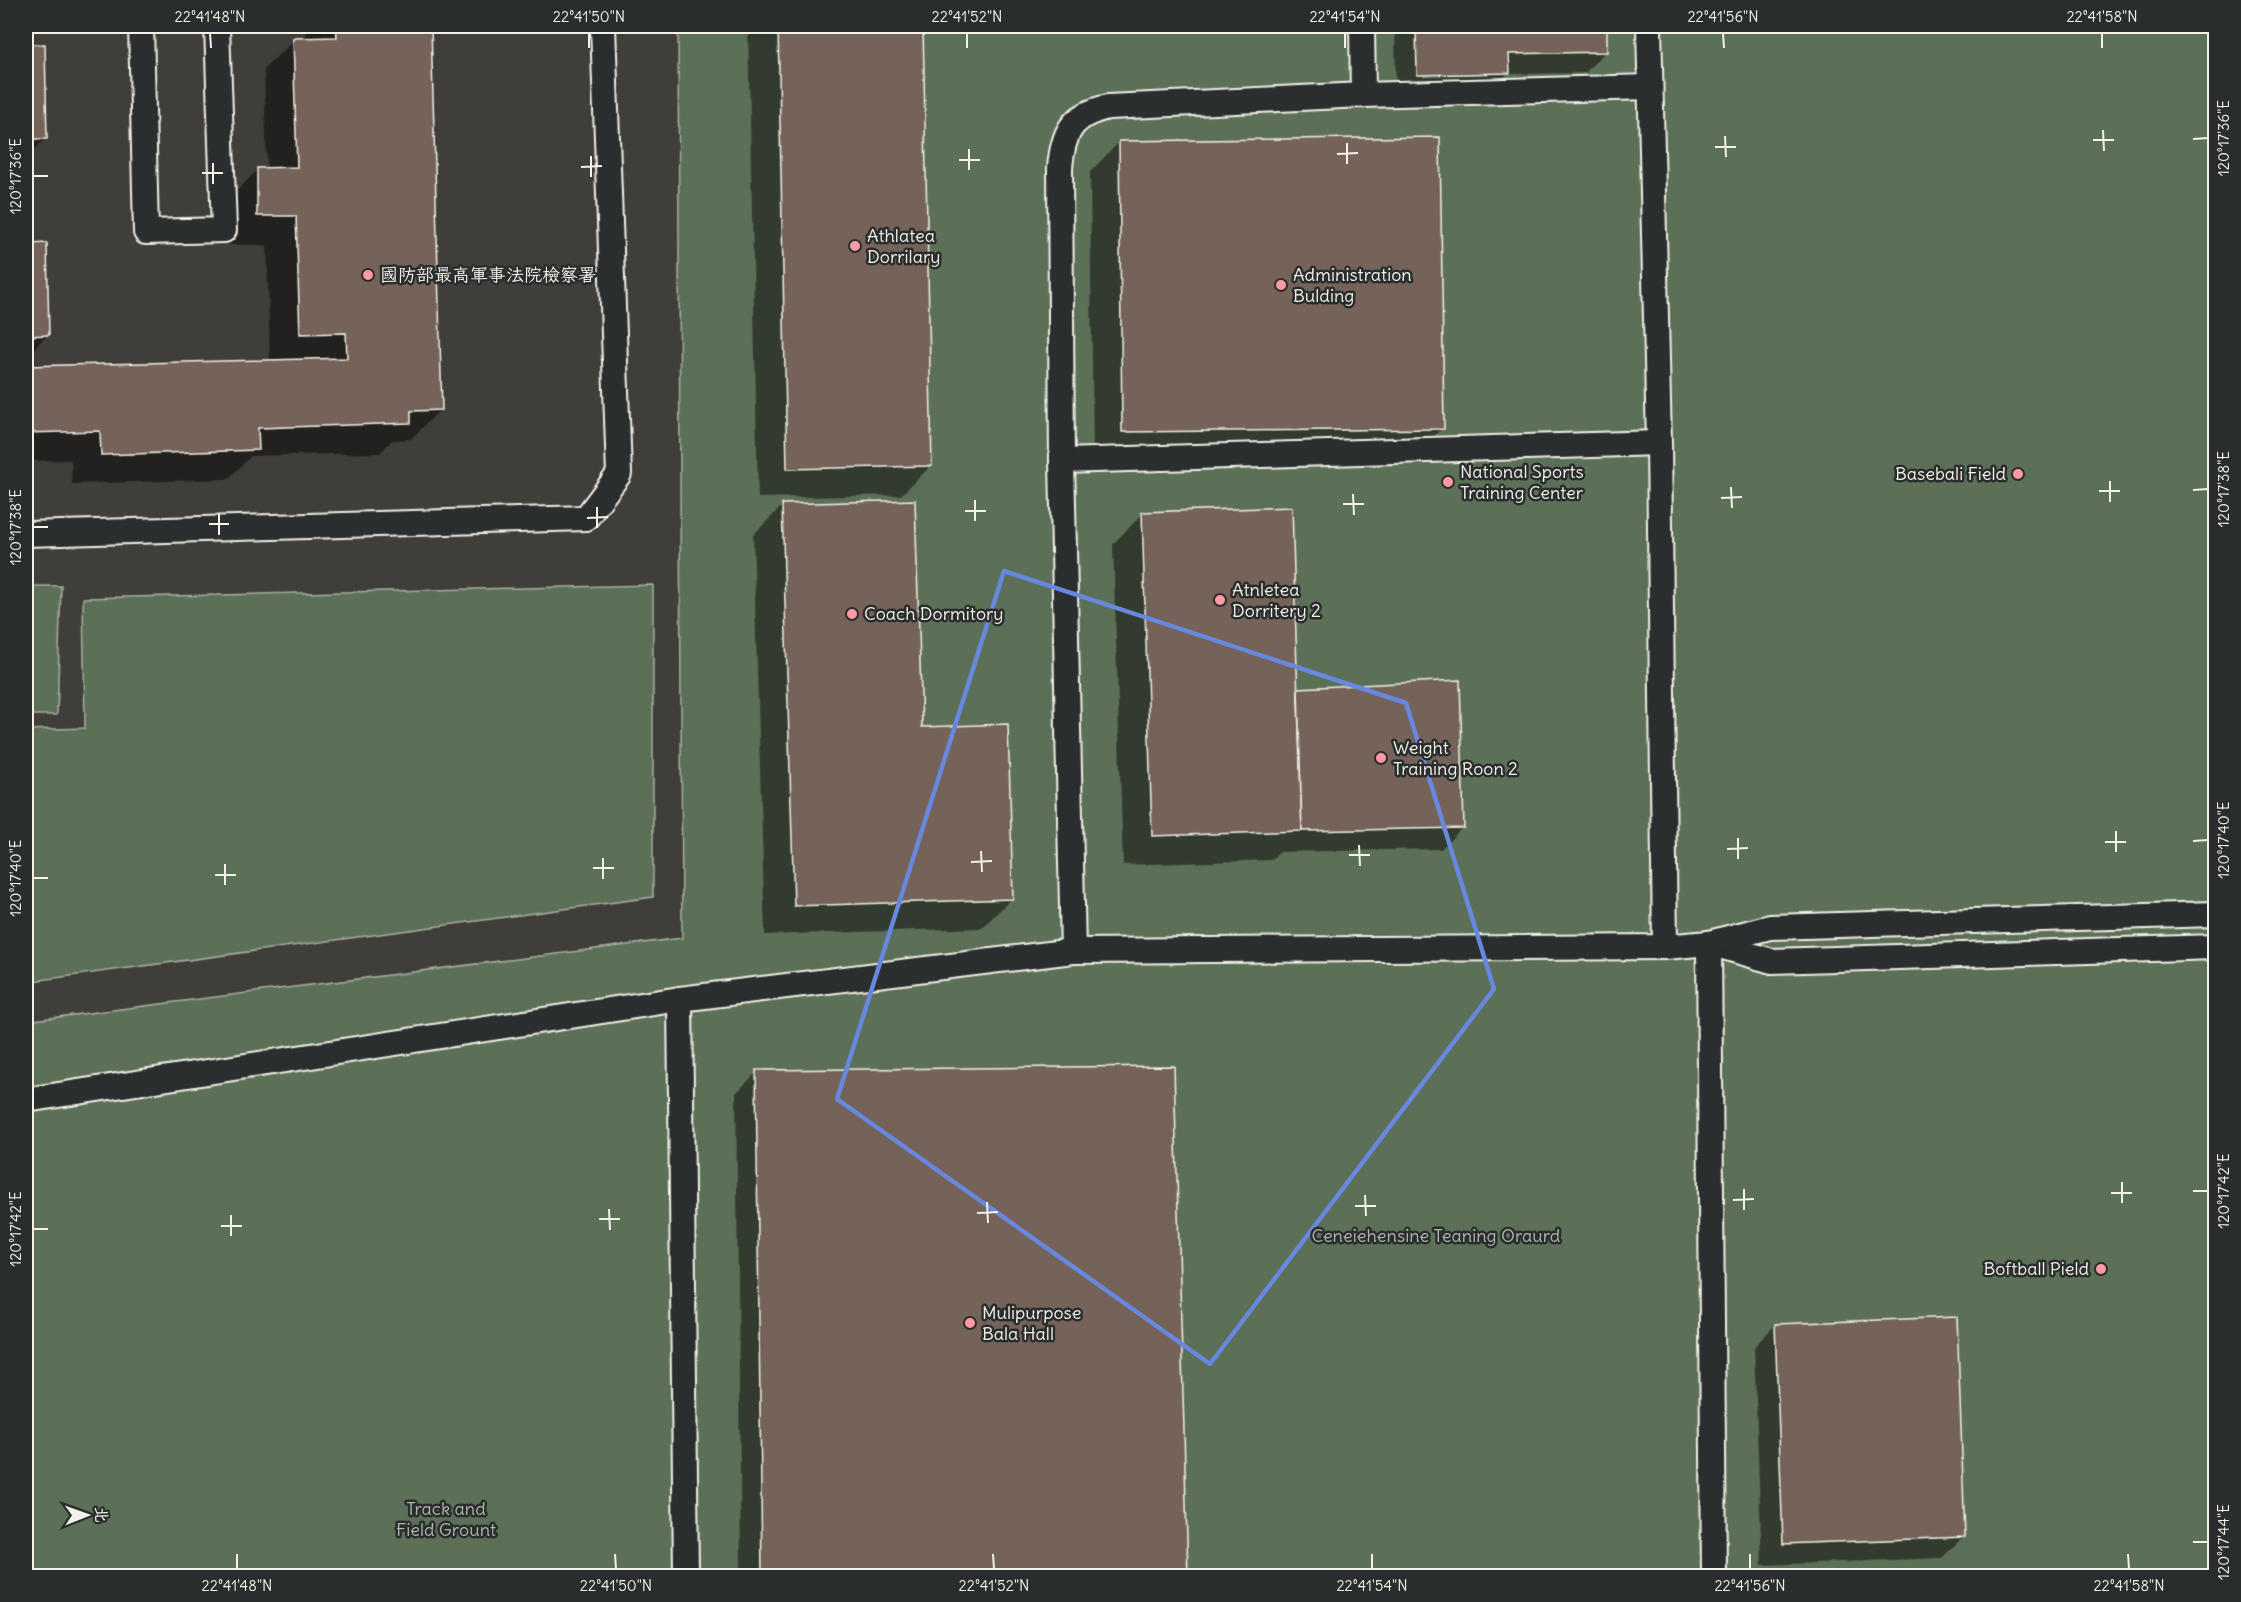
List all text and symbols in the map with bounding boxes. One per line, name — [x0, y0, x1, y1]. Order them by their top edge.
text: 22°41'48"N — [175, 7, 245, 26]
text: 22°41'50"N — [553, 7, 625, 26]
text: 22°41'52"N — [932, 7, 1002, 26]
text: 22°41'54"N — [1309, 7, 1381, 26]
text: 22°41'56"N — [1687, 7, 1759, 26]
text: 22°41'58"N — [2066, 7, 2138, 26]
text: 120°17'36"E — [2214, 100, 2233, 176]
text: 120°17'36"E — [6, 138, 25, 214]
place label: Athlatea Dorrilary — [867, 224, 940, 268]
marker: Athlatea Dorrilary — [848, 239, 862, 253]
place label: 國防部最高軍事法院檢察署 — [380, 263, 596, 286]
place label: Administration Bulding — [1293, 263, 1412, 307]
marker: 國防部最高軍事法院檢察署 — [361, 268, 375, 282]
marker: Administration Bulding — [1274, 278, 1288, 292]
text: 120°17'38"E — [2214, 451, 2233, 527]
place label: National Sports Training Center — [1460, 460, 1584, 504]
place label: Basebali Field — [1895, 462, 2006, 485]
marker: Basebali Field — [2011, 467, 2025, 481]
marker: National Sports Training Center — [1441, 475, 1455, 489]
text: 120°17'38"E — [6, 489, 25, 565]
place label: Atnletea Dorritery 2 — [1232, 578, 1321, 622]
marker: Atnletea Dorritery 2 — [1213, 593, 1227, 607]
place label: Coach Dormitory — [864, 602, 1004, 625]
marker: Coach Dormitory — [845, 607, 859, 621]
place label: Weight Training Roon 2 — [1393, 736, 1518, 780]
marker: Weight Training Roon 2 — [1374, 751, 1388, 765]
text: 120°17'40"E — [2214, 801, 2233, 879]
text: 120°17'40"E — [6, 839, 25, 917]
text: 120°17'42"E — [2214, 1153, 2233, 1229]
text: 120°17'42"E — [6, 1191, 25, 1267]
park label: Ceneiehensine Teaning Oraurd — [1312, 1224, 1561, 1247]
place label: Boftball Pield — [1984, 1257, 2089, 1280]
marker: Boftball Pield — [2094, 1262, 2108, 1276]
place label: Mulipurpose Bala Hall — [982, 1301, 1081, 1345]
marker: Mulipurpose Bala Hall — [963, 1316, 977, 1330]
north arrow — [57, 1485, 117, 1545]
park label: Track and Field Grount — [396, 1497, 496, 1541]
text: 120°17'44"E — [2214, 1504, 2233, 1580]
text: 北 — [92, 1507, 112, 1523]
text: 22°41'48"N — [202, 1576, 272, 1595]
text: 22°41'50"N — [580, 1576, 652, 1595]
text: 22°41'52"N — [959, 1576, 1029, 1595]
text: 22°41'54"N — [1336, 1576, 1408, 1595]
text: 22°41'56"N — [1714, 1576, 1786, 1595]
text: 22°41'58"N — [2093, 1576, 2165, 1595]

